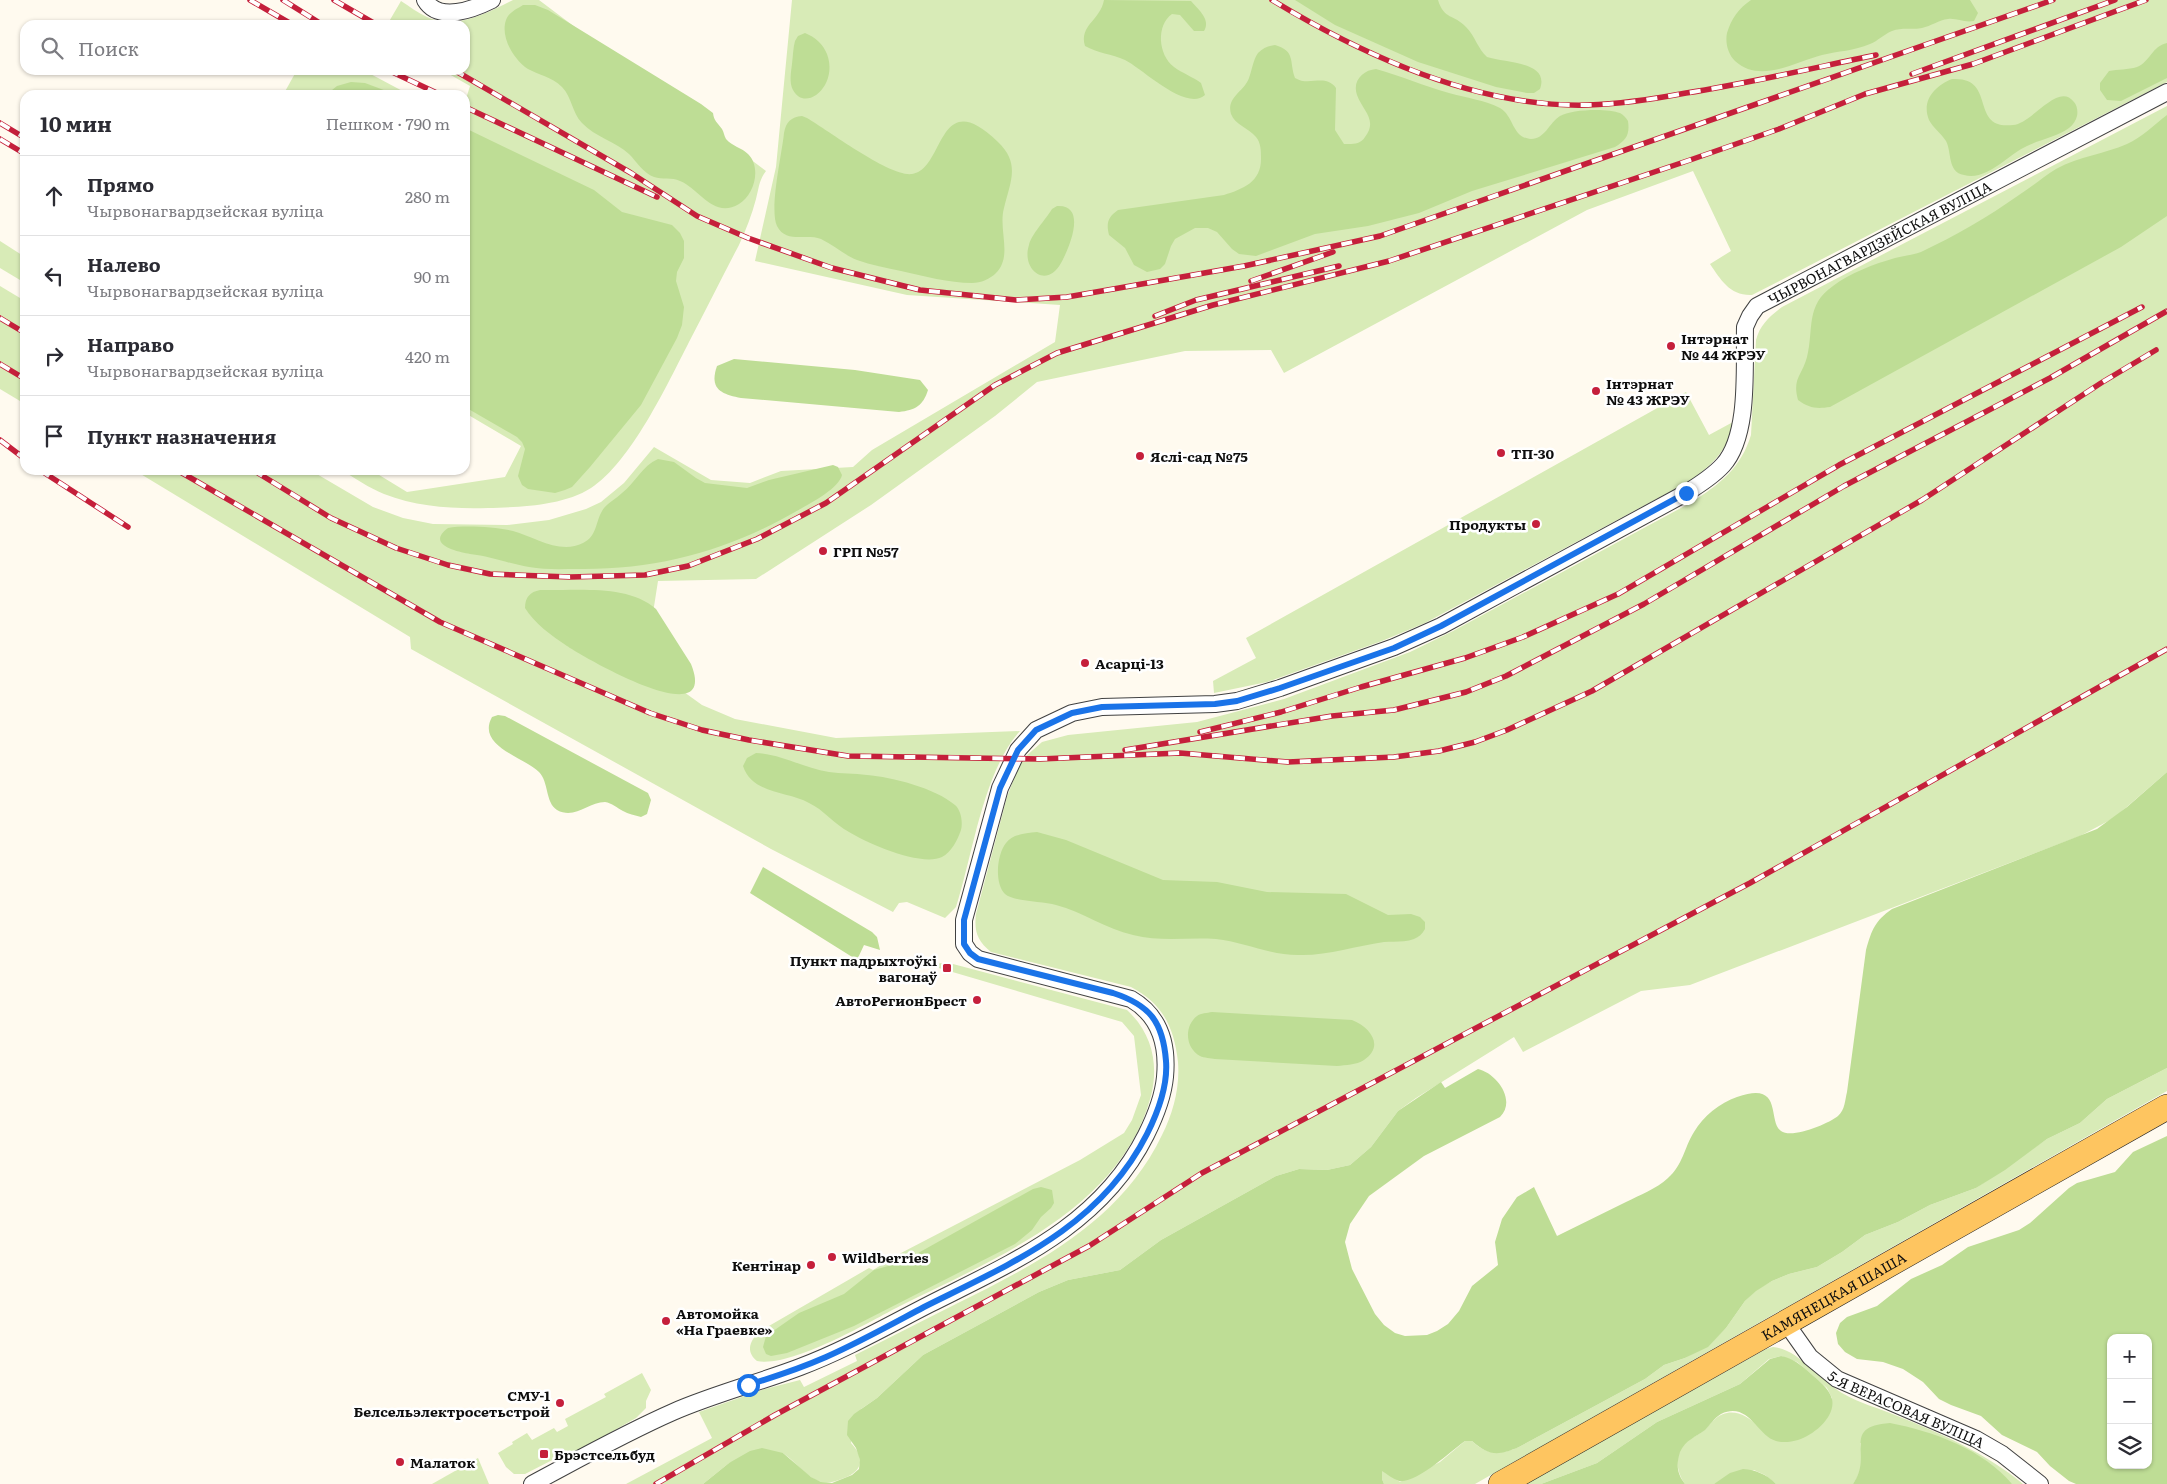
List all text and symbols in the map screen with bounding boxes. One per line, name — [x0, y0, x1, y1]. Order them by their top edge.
search box — [20, 20, 470, 75]
icon: search — [38, 34, 66, 62]
text: Поиск — [78, 34, 139, 62]
text: 10 мин — [40, 107, 112, 138]
text: Пешком · 790 m — [326, 111, 450, 135]
text: Прямо — [87, 170, 154, 198]
street label: ЧЫРВОНАГВАРДЗЕЙСКАЯ ВУЛІЦА — [1764, 175, 1995, 309]
icon: ahead — [40, 182, 68, 210]
text: 280 m — [405, 184, 450, 208]
text: Чырвонагвардзейская вуліца — [87, 198, 324, 222]
text: Налево — [87, 250, 161, 278]
icon: left — [40, 262, 68, 290]
text: 90 m — [414, 264, 450, 288]
text: Чырвонагвардзейская вуліца — [87, 278, 324, 302]
place label: Інтэрнат № 44 ЖРЭУ — [1681, 328, 1765, 364]
text: Направо — [87, 330, 174, 358]
marker: Інтэрнат № 44 ЖРЭУ — [1665, 340, 1677, 352]
icon: right — [40, 342, 68, 370]
text: 420 m — [405, 344, 450, 368]
text: Чырвонагвардзейская вуліца — [87, 358, 324, 382]
place label: Інтэрнат № 43 ЖРЭУ — [1606, 373, 1690, 409]
marker: Інтэрнат № 43 ЖРЭУ — [1590, 385, 1602, 397]
icon: arrive — [40, 422, 68, 450]
text: Пункт назначения — [87, 422, 276, 450]
place label: ТП-30 — [1511, 443, 1554, 463]
place label: Яслі-сад №75 — [1150, 446, 1248, 466]
marker: ТП-30 — [1495, 447, 1507, 459]
marker: Яслі-сад №75 — [1134, 450, 1146, 462]
route end — [1675, 482, 1698, 505]
place label: Продукты — [1449, 514, 1526, 534]
marker: Продукты — [1530, 518, 1542, 530]
place label: ГРП №57 — [833, 541, 899, 561]
marker: ГРП №57 — [817, 545, 829, 557]
place label: Асарці-13 — [1095, 653, 1164, 673]
marker: Асарці-13 — [1079, 657, 1091, 669]
place label: Пункт падрыхтоўкі вагонаў — [790, 950, 937, 986]
marker: Пункт падрыхтоўкі вагонаў — [941, 962, 953, 974]
place label: АвтоРегионБрест — [835, 990, 967, 1010]
marker: АвтоРегионБрест — [971, 994, 983, 1006]
place label: Wildberries — [842, 1247, 929, 1267]
street label: КАМЯНЕЦКАЯ ШАША — [1757, 1247, 1910, 1345]
marker: Wildberries — [826, 1251, 838, 1263]
place label: Кентінар — [732, 1255, 801, 1275]
marker: Кентінар — [805, 1259, 817, 1271]
place label: Автомойка «На Граевке» — [676, 1303, 773, 1339]
marker: Автомойка «На Граевке» — [660, 1315, 672, 1327]
map controls — [2107, 1334, 2152, 1469]
button: + — [2107, 1334, 2152, 1379]
street label: 5-Я ВЕРАСОВАЯ ВУЛІЦА — [1824, 1365, 1989, 1452]
route start — [737, 1374, 760, 1397]
button: − — [2107, 1379, 2152, 1424]
place label: СМУ-1 Белсельэлектросетьстрой — [354, 1385, 550, 1421]
marker: СМУ-1 Белсельэлектросетьстрой — [554, 1397, 566, 1409]
button: layers — [2107, 1424, 2152, 1469]
place label: Брэстсельбуд — [554, 1444, 655, 1464]
marker: Брэстсельбуд — [538, 1448, 550, 1460]
place label: Малаток — [410, 1452, 475, 1472]
marker: Малаток — [394, 1456, 406, 1468]

